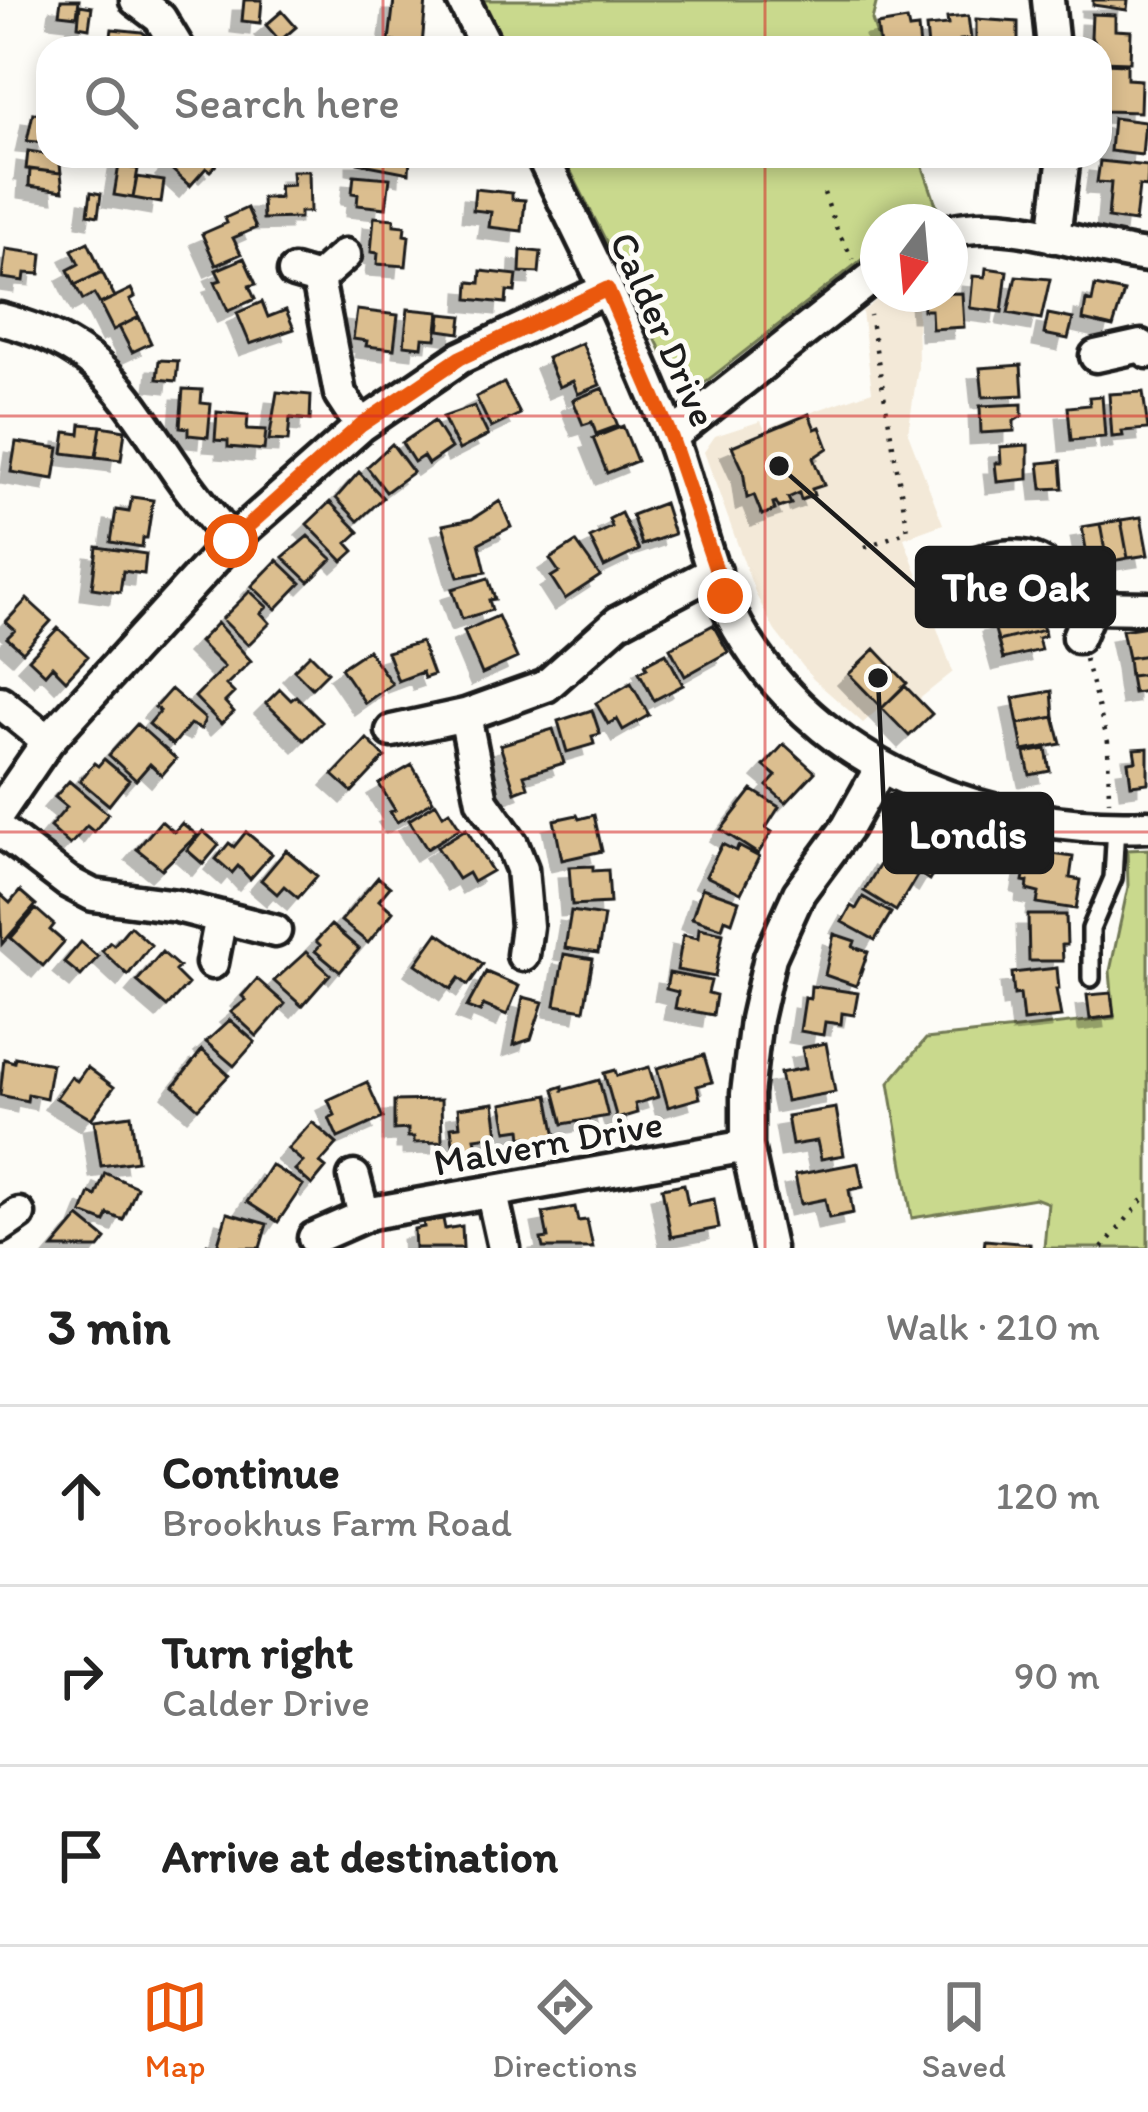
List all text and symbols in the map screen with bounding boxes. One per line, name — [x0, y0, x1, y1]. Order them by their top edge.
search box — [36, 36, 1112, 168]
icon: search — [78, 69, 144, 135]
text: Search here — [174, 75, 400, 129]
north arrow — [860, 204, 968, 312]
street label: Calder Drive — [600, 225, 727, 434]
route start — [204, 514, 258, 568]
callout: The Oak — [917, 548, 1114, 626]
text: The Oak — [941, 561, 1090, 612]
route end — [698, 569, 752, 623]
callout: Londis — [885, 794, 1052, 872]
text: Londis — [909, 808, 1027, 859]
street label: Malvern Drive — [430, 1099, 666, 1186]
text: 3 min — [48, 1296, 170, 1357]
text: Walk · 210 m — [886, 1303, 1100, 1350]
text: Continue — [162, 1445, 340, 1499]
icon: ahead — [48, 1463, 114, 1529]
text: 120 m — [996, 1472, 1100, 1519]
text: Brookhus Farm Road — [162, 1499, 512, 1546]
text: Turn right — [162, 1625, 353, 1679]
icon: right — [48, 1643, 114, 1709]
text: 90 m — [1014, 1652, 1100, 1699]
text: Calder Drive — [162, 1679, 370, 1726]
icon: arrive — [48, 1823, 114, 1889]
text: Arrive at destination — [162, 1829, 558, 1883]
tab: Map — [142, 1974, 208, 2085]
tab: Directions — [492, 1974, 637, 2085]
tab: Saved — [922, 1974, 1006, 2085]

